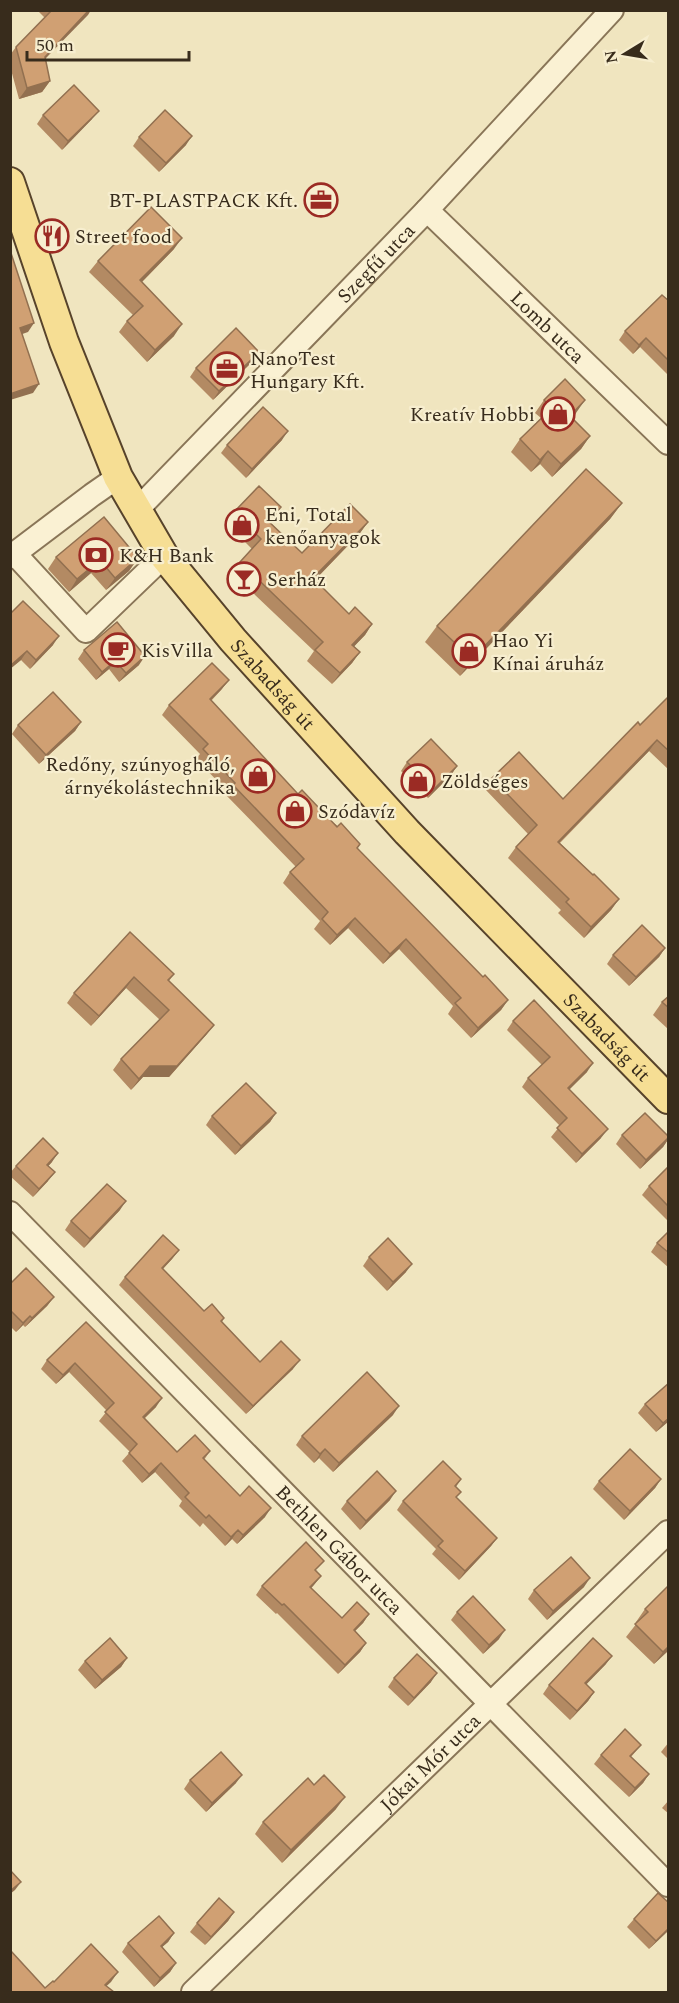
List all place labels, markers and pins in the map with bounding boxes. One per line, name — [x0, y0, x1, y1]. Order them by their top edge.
office icon: BT-PLASTPACK Kft. — [303, 182, 339, 218]
place label: BT-PLASTPACK Kft. — [108, 186, 298, 216]
restaurant icon: Street food — [34, 218, 70, 254]
place label: Street food — [75, 222, 172, 252]
place label: NanoTest Hungary Kft. — [250, 344, 365, 397]
office icon: NanoTest Hungary Kft. — [209, 351, 245, 387]
shop icon: Kreatív Hobbi — [540, 396, 576, 432]
place label: Kreatív Hobbi — [410, 400, 535, 430]
place label: Eni, Total kenőanyagok — [265, 500, 381, 553]
shop icon: Eni, Total kenőanyagok — [224, 507, 260, 543]
bank icon: K&H Bank — [78, 537, 114, 573]
place label: K&H Bank — [119, 541, 214, 571]
bar icon: Serház — [226, 561, 262, 597]
place label: Serház — [267, 565, 326, 595]
place label: Hao Yi Kínai áruház — [492, 626, 605, 679]
cafe icon: KisVilla — [100, 632, 136, 668]
shop icon: Hao Yi Kínai áruház — [451, 633, 487, 669]
place label: KisVilla — [141, 636, 213, 666]
place label: Redőny, szúnyogháló, árnyékolástechnika — [45, 750, 235, 803]
shop icon: Redőny, szúnyogháló, árnyékolástechnika — [240, 758, 276, 794]
shop icon: Zöldséges — [400, 763, 436, 799]
place label: Zöldséges — [441, 767, 529, 797]
shop icon: Szódavíz — [277, 793, 313, 829]
place label: Szódavíz — [318, 797, 396, 827]

